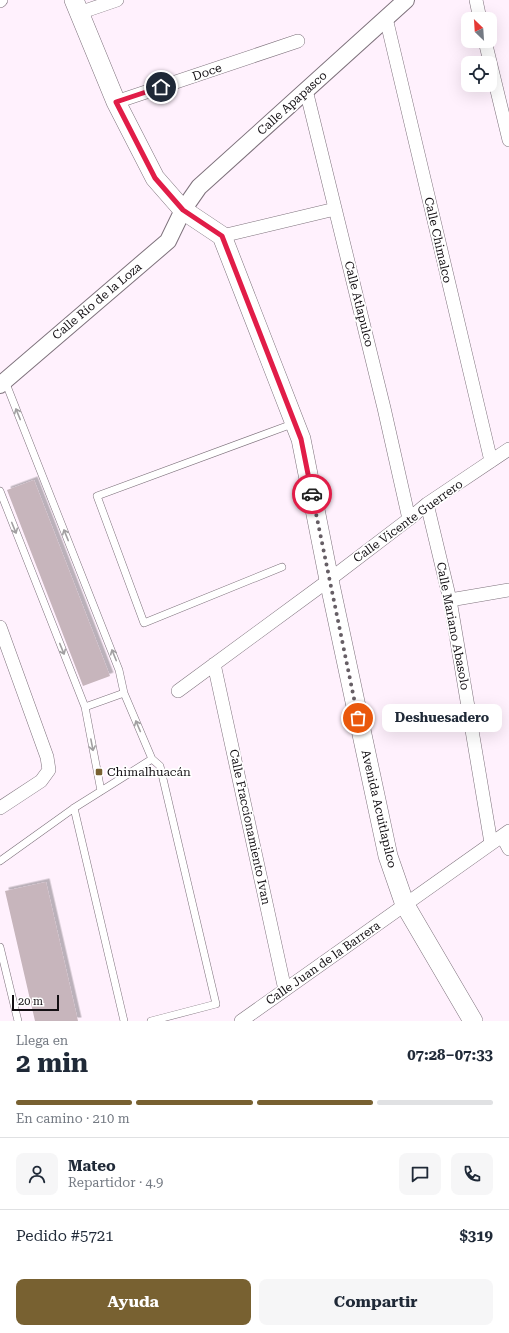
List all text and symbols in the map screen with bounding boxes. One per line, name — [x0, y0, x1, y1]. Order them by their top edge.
north arrow — [461, 12, 497, 48]
map controls — [461, 12, 497, 92]
button: locate — [461, 56, 497, 92]
street label: Doce — [191, 60, 224, 84]
street label: Calle Apapasco — [254, 68, 330, 138]
pin — [144, 70, 178, 104]
icon: home — [150, 76, 172, 98]
street label: Calle Chimalco — [421, 196, 455, 284]
street label: Calle Río de la Loza — [49, 259, 145, 342]
street label: Calle Atlapulco — [342, 259, 376, 349]
one-way arrow — [13, 408, 21, 420]
courier — [292, 474, 332, 514]
street label: Calle Vicente Guerrero — [351, 477, 465, 565]
icon: car — [301, 483, 323, 505]
one-way arrow — [11, 521, 19, 533]
one-way arrow — [61, 529, 69, 541]
street label: Calle Mariano Abasolo — [434, 561, 472, 691]
one-way arrow — [59, 642, 66, 654]
one-way arrow — [109, 650, 117, 662]
pin — [341, 701, 375, 735]
callout: Deshuesadero — [382, 704, 502, 732]
icon: bag — [347, 707, 369, 729]
text: Deshuesadero — [395, 710, 489, 725]
one-way arrow — [134, 720, 141, 732]
one-way arrow — [88, 738, 96, 751]
street label: Calle Fraccionamiento Ivan — [227, 748, 273, 906]
street label: Avenida Acuitlapilco — [359, 749, 399, 869]
place label: Chimalhuacán — [107, 765, 191, 779]
marker: Chimalhuacán — [94, 767, 104, 777]
street label: Calle Juan de la Barrera — [263, 918, 383, 1008]
scale bar — [12, 993, 59, 1012]
text: 20 m — [18, 995, 43, 1008]
text: Llega en — [16, 1033, 68, 1048]
text: 07:28–07:33 — [407, 1046, 493, 1064]
text: 2 min — [16, 1048, 88, 1078]
text: En camino · 210 m — [16, 1111, 130, 1126]
button: person — [16, 1153, 58, 1195]
button: chat — [399, 1153, 441, 1195]
button: phone — [451, 1153, 493, 1195]
text: Mateo — [68, 1157, 116, 1175]
text: Repartidor · 4.9 — [68, 1175, 163, 1190]
text: Pedido #5721 — [16, 1227, 114, 1245]
text: $319 — [459, 1227, 493, 1245]
button: Ayuda — [16, 1279, 251, 1325]
button: Compartir — [259, 1279, 493, 1325]

